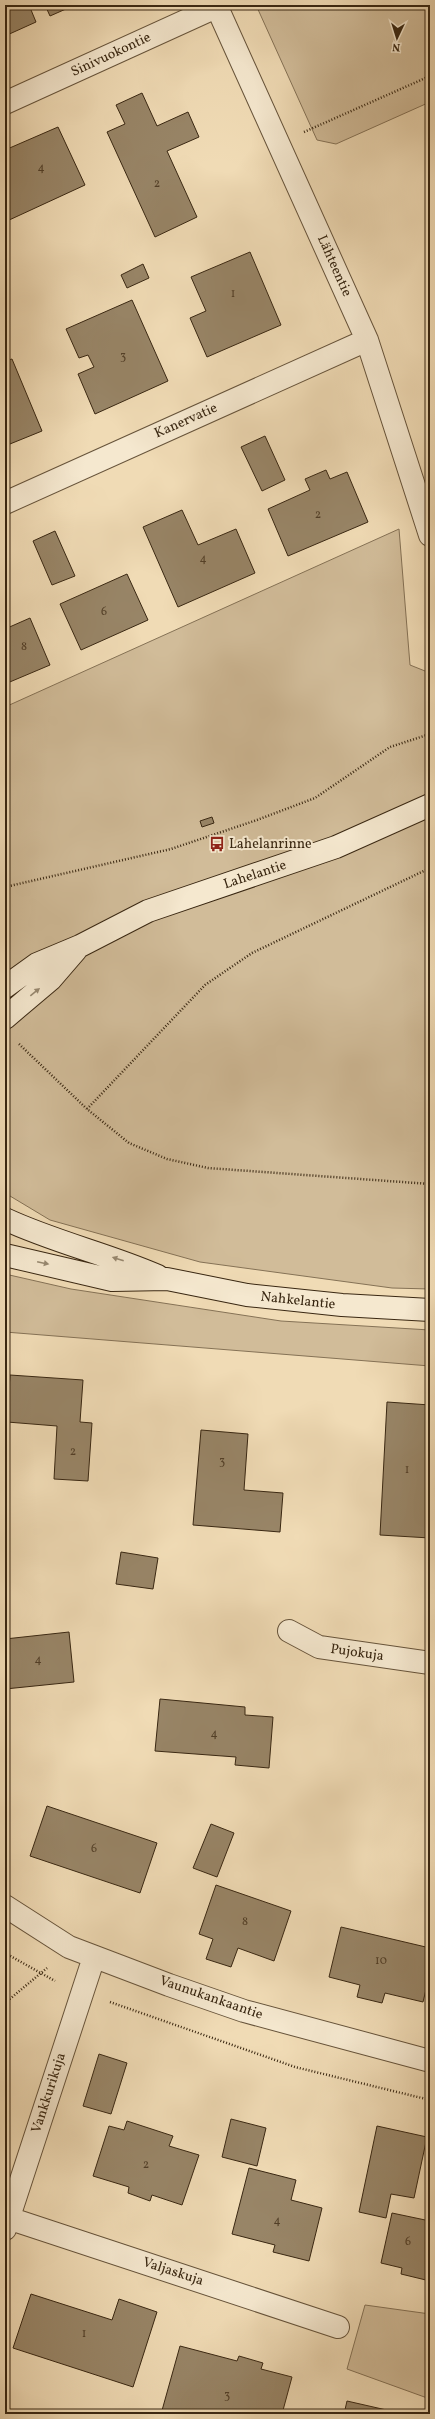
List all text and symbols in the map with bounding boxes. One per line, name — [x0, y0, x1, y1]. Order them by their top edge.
north arrow — [377, 18, 417, 58]
street label: Sinivuokontie — [68, 28, 154, 82]
text: N — [392, 39, 401, 54]
house number: 4 — [37, 160, 45, 176]
house number: 2 — [154, 176, 160, 192]
street label: Lähteentie — [312, 232, 356, 300]
house number: 1 — [231, 286, 235, 302]
house number: 3 — [120, 349, 126, 365]
street label: Kanervatie — [151, 399, 221, 443]
house number: 2 — [315, 507, 321, 523]
house number: 4 — [199, 551, 207, 567]
house number: 6 — [101, 604, 107, 620]
house number: 8 — [21, 639, 27, 655]
bus stop icon: Lahelanrinne — [208, 835, 226, 853]
place label: Lahelanrinne — [229, 835, 312, 854]
street label: Lahelantie — [221, 856, 289, 894]
one-way arrow — [29, 988, 40, 997]
one-way arrow — [112, 1256, 124, 1262]
one-way arrow — [37, 1261, 49, 1267]
street label: Nahkelantie — [260, 1288, 337, 1314]
house number: 2 — [70, 1444, 76, 1460]
house number: 3 — [219, 1454, 225, 1470]
house number: 1 — [405, 1462, 409, 1478]
street label: Pujokuja — [329, 1640, 385, 1666]
house number: 4 — [34, 1652, 42, 1668]
house number: 4 — [210, 1726, 218, 1742]
house number: 6 — [91, 1841, 97, 1857]
house number: 8 — [242, 1914, 248, 1930]
house number: 10 — [375, 1953, 387, 1969]
street label: Vaunukankaantie — [157, 1971, 266, 2025]
street label: Vankkurikuja — [27, 2050, 71, 2136]
house number: 2 — [143, 2157, 149, 2173]
house number: 4 — [273, 2213, 281, 2229]
house number: 6 — [405, 2234, 411, 2250]
street label: Valjaskuja — [140, 2253, 206, 2291]
house number: 1 — [82, 2326, 86, 2342]
house number: 3 — [224, 2388, 230, 2404]

